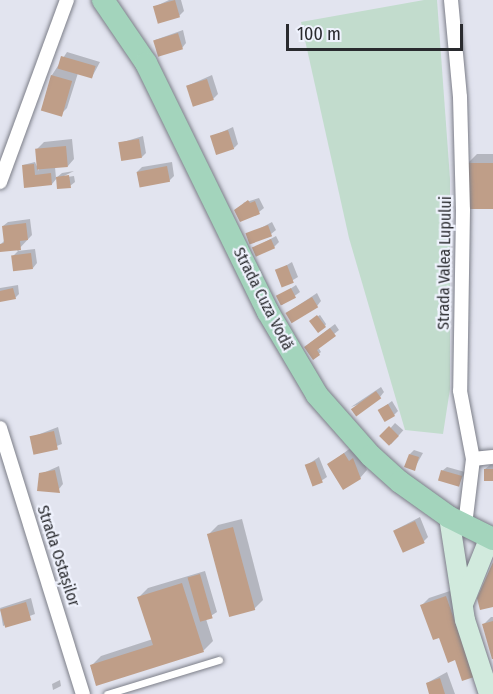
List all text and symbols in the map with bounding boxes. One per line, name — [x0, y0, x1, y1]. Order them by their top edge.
scale bar — [289, 12, 466, 50]
text: 100 m — [297, 23, 341, 45]
street label: Strada Valea Lupului — [434, 196, 456, 330]
street label: Strada Cuza Vodă — [229, 244, 297, 354]
street label: Strada Ostașilor — [33, 503, 83, 609]

